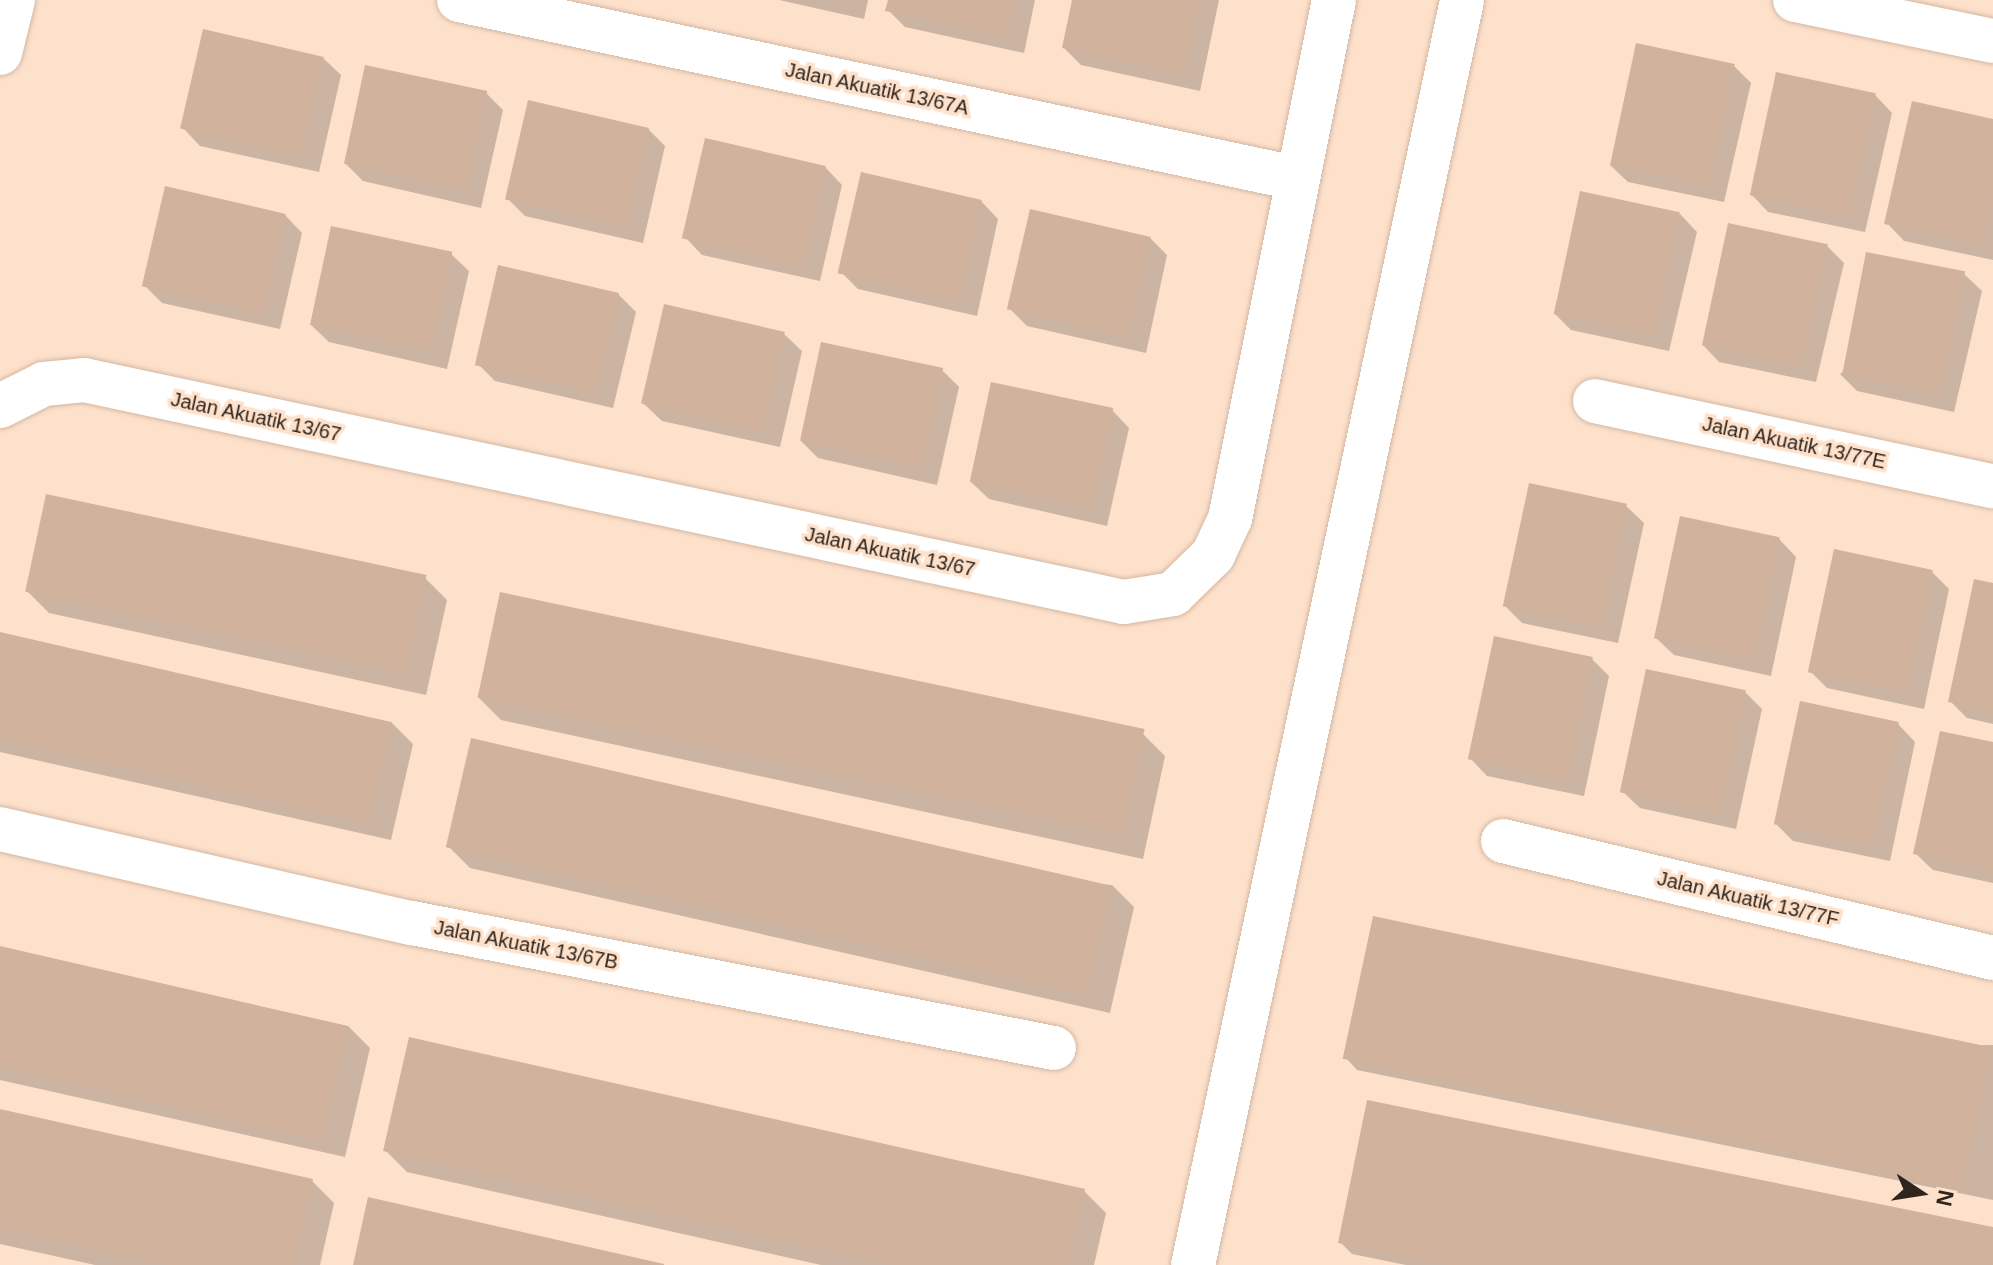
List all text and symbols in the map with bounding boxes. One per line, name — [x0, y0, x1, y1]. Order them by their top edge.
street label: Jalan Akuatik 13/67A — [783, 58, 971, 120]
street label: Jalan Akuatik 13/67 — [168, 387, 344, 447]
street label: Jalan Akuatik 13/77E — [1700, 412, 1888, 474]
street label: Jalan Akuatik 13/67 — [802, 522, 978, 582]
street label: Jalan Akuatik 13/77F — [1654, 866, 1842, 932]
street label: Jalan Akuatik 13/67B — [431, 915, 621, 975]
north arrow — [1881, 1153, 1961, 1233]
text: N — [1931, 1188, 1959, 1208]

